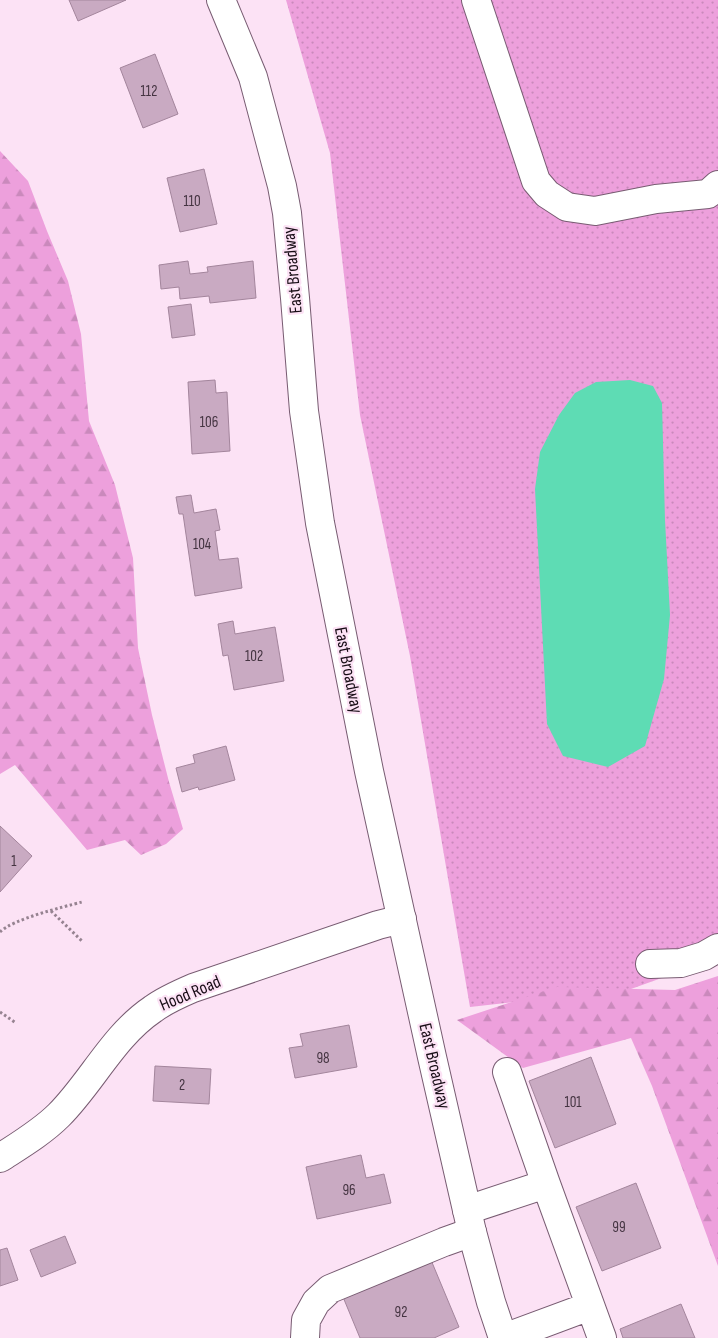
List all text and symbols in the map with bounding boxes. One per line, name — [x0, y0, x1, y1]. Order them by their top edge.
house number: 112 — [141, 82, 157, 101]
house number: 110 — [183, 192, 201, 211]
street label: East Broadway — [278, 226, 307, 314]
house number: 106 — [200, 413, 218, 432]
house number: 104 — [193, 535, 211, 554]
street label: East Broadway — [330, 625, 367, 715]
house number: 102 — [245, 647, 263, 666]
house number: 1 — [11, 852, 17, 871]
street label: Hood Road — [156, 971, 224, 1016]
street label: East Broadway — [414, 1021, 455, 1111]
house number: 98 — [316, 1049, 330, 1068]
house number: 2 — [179, 1076, 185, 1095]
house number: 101 — [564, 1093, 582, 1112]
house number: 96 — [342, 1181, 356, 1200]
house number: 99 — [612, 1218, 626, 1237]
house number: 92 — [395, 1303, 407, 1322]

